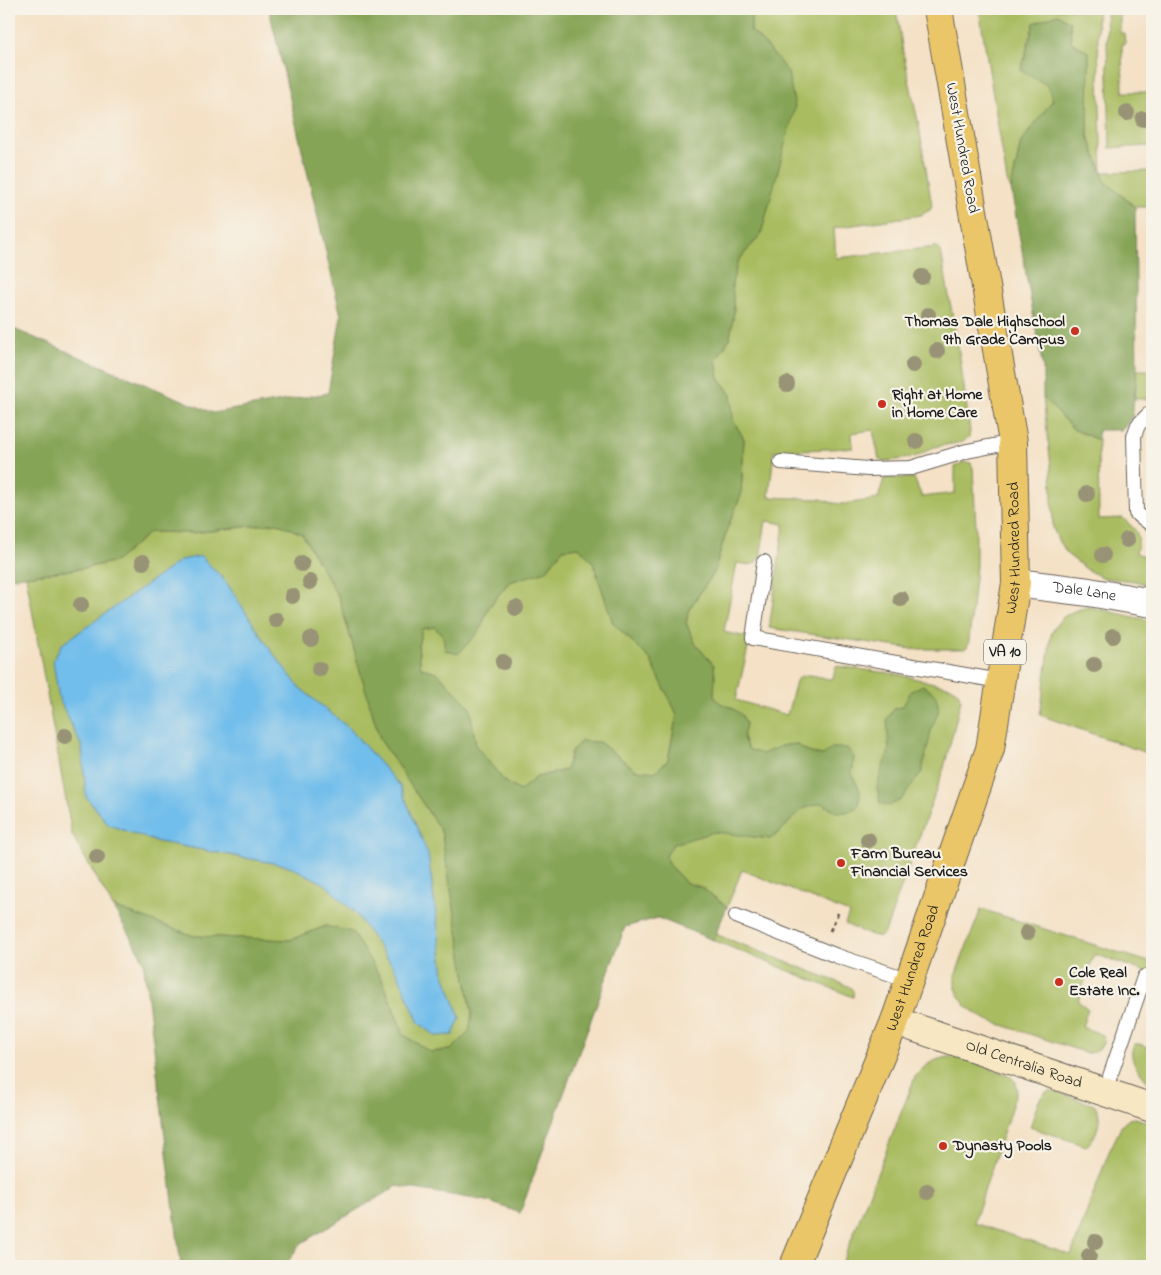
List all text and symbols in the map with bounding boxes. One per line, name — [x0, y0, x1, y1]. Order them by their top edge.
street label: West Hundred Road — [939, 81, 985, 215]
place label: Thomas Dale Highschool 9th Grade Campus — [904, 310, 1065, 352]
marker: Thomas Dale Highschool 9th Grade Campus — [1069, 325, 1081, 337]
place label: Right at Home in Home Care — [891, 383, 983, 425]
marker: Right at Home in Home Care — [876, 398, 888, 410]
street label: West Hundred Road — [999, 482, 1028, 616]
street label: Dale Lane — [1050, 576, 1119, 609]
road number: VA 10 — [984, 640, 1026, 664]
place label: Farm Bureau Financial Services — [850, 842, 968, 884]
marker: Farm Bureau Financial Services — [835, 857, 847, 869]
street label: West Hundred Road — [880, 902, 947, 1035]
place label: Cole Real Estate Inc. — [1069, 961, 1140, 1003]
marker: Cole Real Estate Inc. — [1053, 976, 1065, 988]
street label: Old Centralia Road — [962, 1034, 1086, 1096]
place label: Dynasty Pools — [952, 1134, 1052, 1159]
marker: Dynasty Pools — [937, 1140, 949, 1152]

